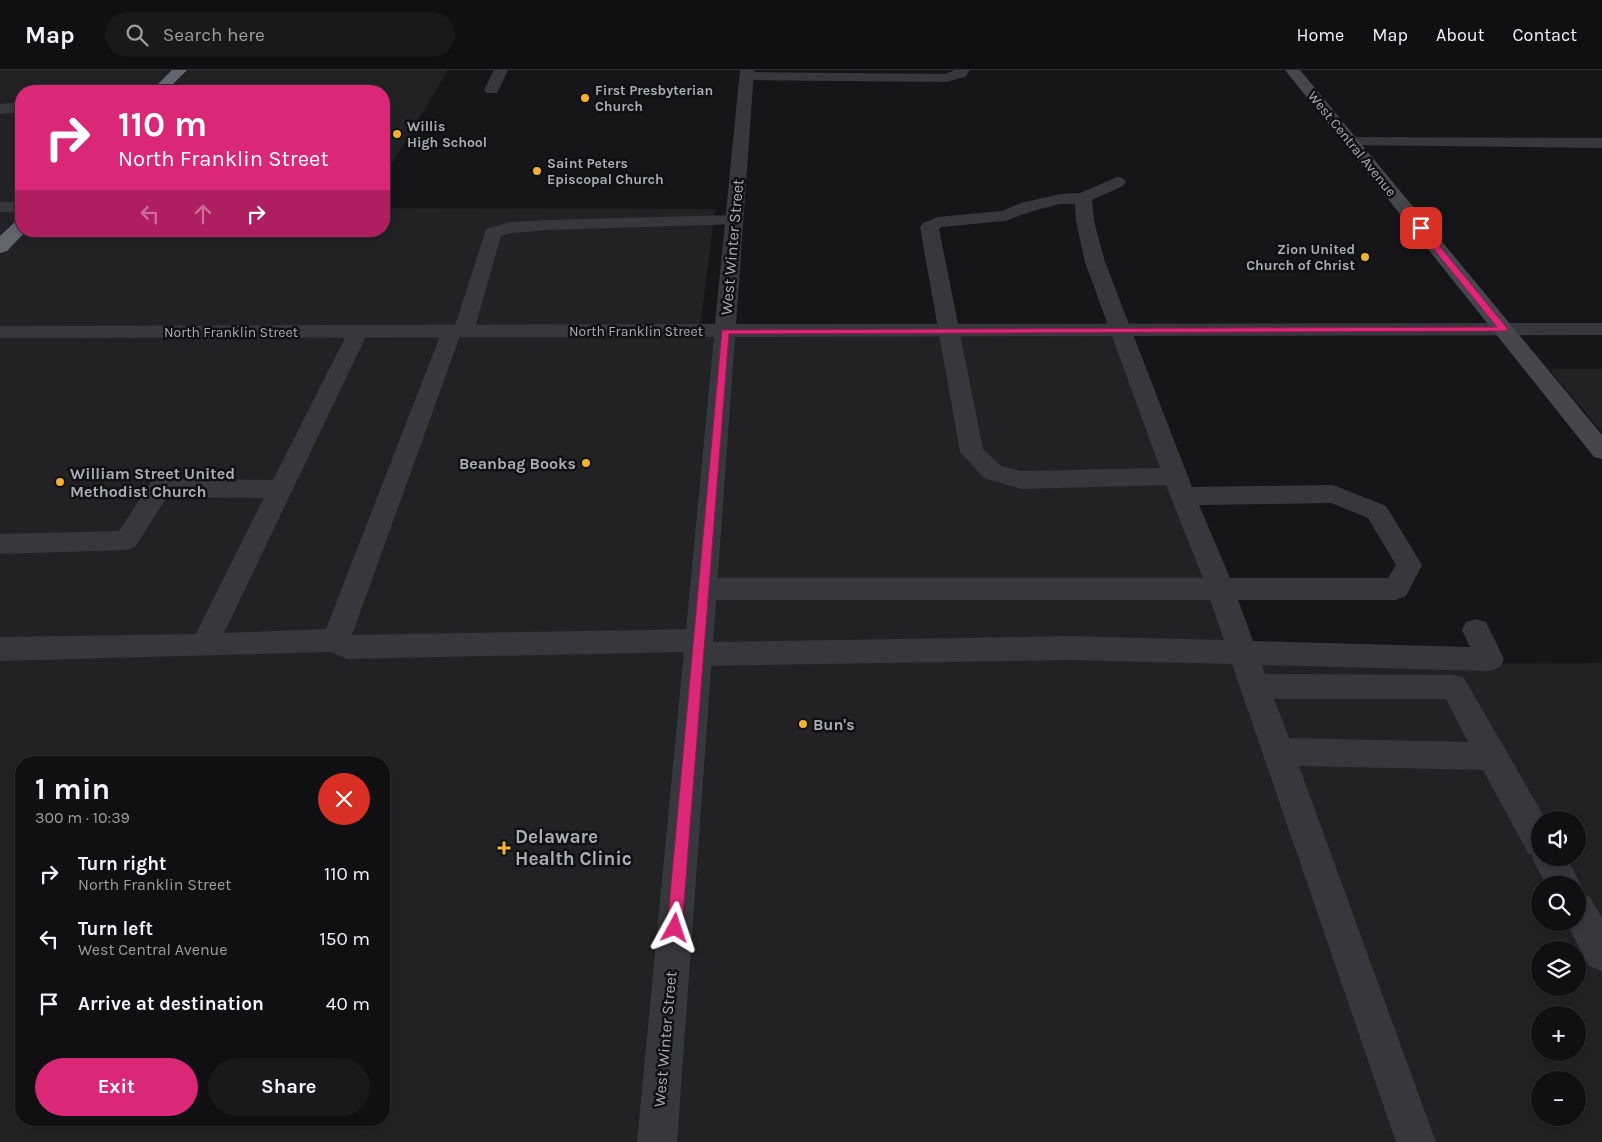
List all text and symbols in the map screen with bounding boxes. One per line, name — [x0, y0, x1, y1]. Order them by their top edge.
search box — [105, 12, 455, 57]
text: Map — [25, 21, 75, 49]
icon: search — [123, 21, 151, 49]
text: Search here — [163, 24, 265, 46]
text: Home — [1296, 24, 1344, 46]
text: Map — [1372, 24, 1408, 46]
text: About — [1436, 24, 1485, 46]
text: Contact — [1513, 24, 1577, 46]
place label: First Presbyterian Church — [595, 82, 713, 115]
street label: West Central Avenue — [1304, 88, 1400, 200]
marker: First Presbyterian Church — [579, 92, 591, 104]
text: 110 m — [118, 104, 207, 145]
icon: right — [35, 105, 100, 170]
place label: Willis High School — [407, 118, 487, 151]
marker: Willis High School — [391, 128, 403, 140]
text: North Franklin Street — [118, 146, 329, 172]
place label: Saint Peters Episcopal Church — [547, 155, 664, 188]
marker: Saint Peters Episcopal Church — [531, 165, 543, 177]
street label: West Winter Street — [717, 178, 747, 316]
icon: left — [136, 200, 164, 228]
icon: ahead — [189, 200, 217, 228]
icon: right — [242, 200, 270, 228]
pin — [1400, 207, 1442, 249]
icon: arrive — [1407, 214, 1435, 242]
place label: Zion United Church of Christ — [1246, 241, 1355, 274]
marker: Zion United Church of Christ — [1359, 251, 1371, 263]
street label: North Franklin Street — [569, 323, 703, 340]
street label: North Franklin Street — [164, 324, 298, 341]
place label: Beanbag Books — [459, 454, 576, 473]
marker: Beanbag Books — [580, 457, 592, 469]
place label: William Street United Methodist Church — [70, 464, 235, 501]
marker: William Street United Methodist Church — [54, 476, 66, 488]
place label: Bun's — [813, 715, 855, 734]
marker: Bun's — [797, 718, 809, 730]
text: 1 min — [35, 771, 110, 807]
button: close — [318, 773, 370, 825]
text: 300 m · 10:39 — [35, 808, 130, 827]
map controls — [1531, 811, 1586, 1126]
button: sound — [1531, 811, 1586, 866]
place label: Delaware Health Clinic — [515, 826, 632, 870]
marker: Delaware Health Clinic — [497, 841, 511, 855]
text: Turn right — [78, 853, 167, 875]
icon: right — [35, 860, 63, 888]
text: 110 m — [324, 863, 370, 885]
text: North Franklin Street — [78, 875, 231, 894]
button: search — [1531, 876, 1586, 931]
position arrow — [648, 901, 700, 953]
text: Turn left — [78, 918, 153, 940]
icon: left — [35, 925, 63, 953]
text: 150 m — [319, 928, 370, 950]
text: West Central Avenue — [78, 940, 227, 959]
button: layers — [1531, 941, 1586, 996]
street label: West Winter Street — [650, 970, 680, 1108]
icon: arrive — [35, 990, 63, 1018]
text: Arrive at destination — [78, 993, 264, 1015]
text: 40 m — [326, 993, 370, 1015]
button: + — [1531, 1006, 1586, 1061]
button: Exit — [35, 1058, 198, 1116]
button: Share — [208, 1058, 370, 1116]
button: − — [1531, 1071, 1586, 1126]

